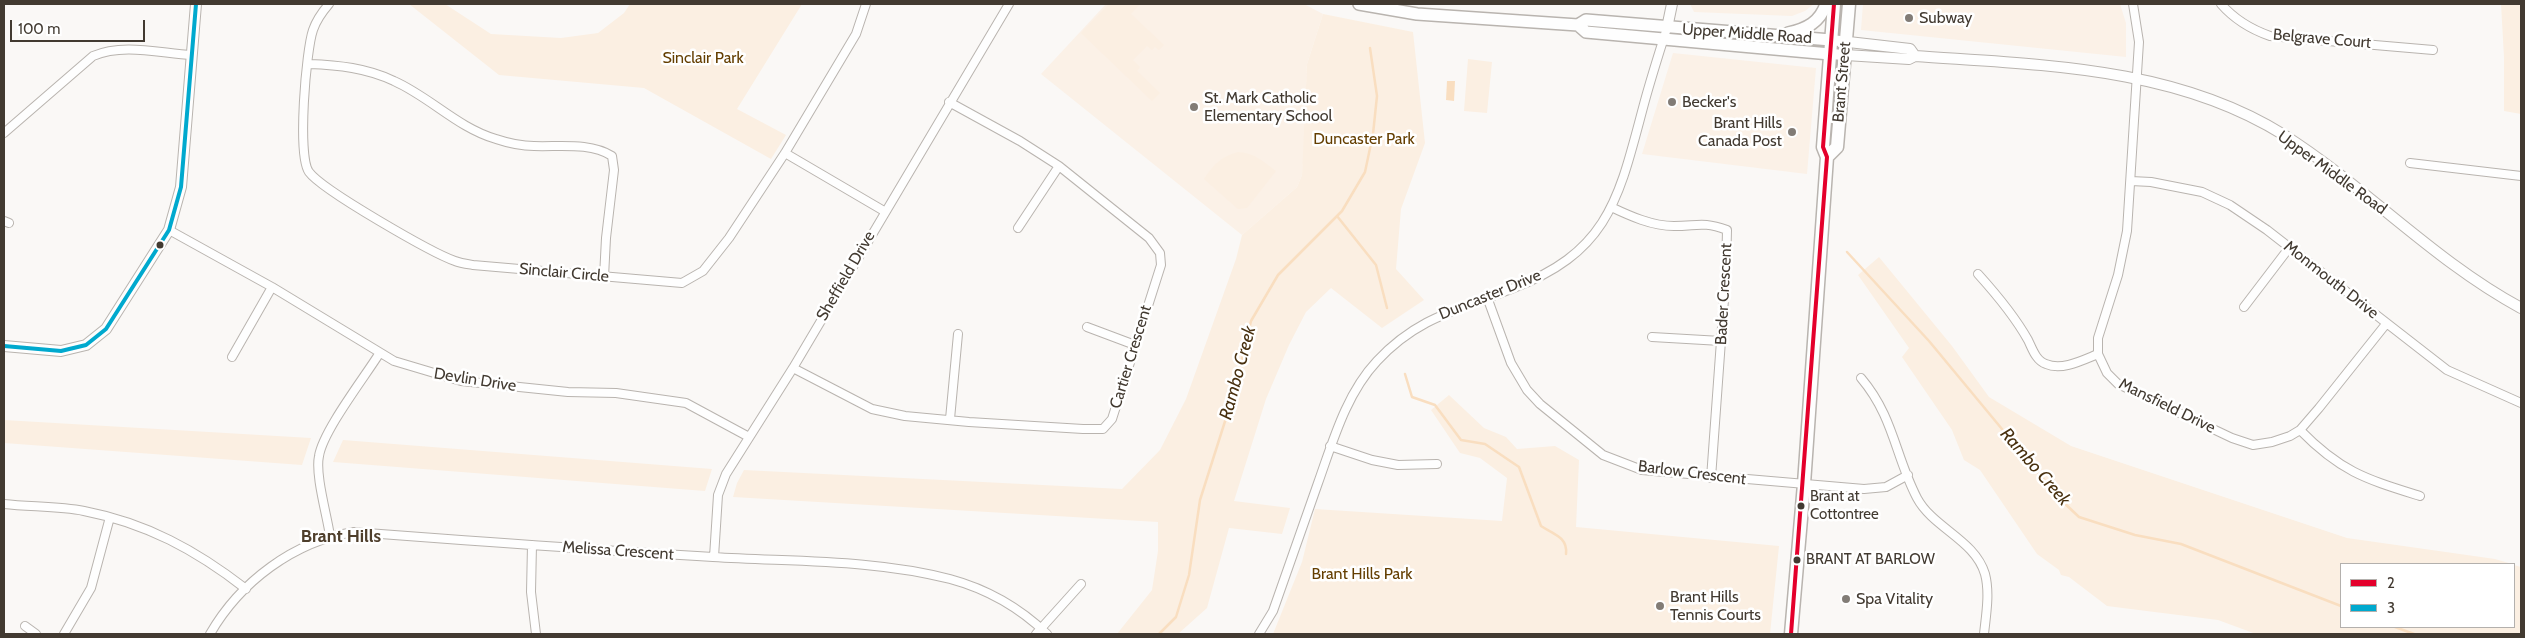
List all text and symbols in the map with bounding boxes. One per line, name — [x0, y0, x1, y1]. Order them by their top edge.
place label: Subway — [1919, 8, 1972, 28]
scale bar — [12, 10, 148, 42]
marker: Subway — [1903, 12, 1915, 24]
text: 100 m — [18, 20, 60, 38]
street label: Upper Middle Road — [1681, 20, 1813, 48]
street label: Belgrave Court — [2272, 25, 2372, 53]
street label: Brant Street — [1829, 41, 1855, 123]
park label: Sinclair Park — [662, 48, 744, 68]
place label: St. Mark Catholic Elementary School — [1204, 88, 1332, 126]
place label: Becker's — [1682, 92, 1736, 112]
marker: Becker's — [1666, 96, 1678, 108]
marker: St. Mark Catholic Elementary School — [1188, 101, 1200, 113]
place label: Brant Hills Canada Post — [1698, 113, 1782, 151]
marker: Brant Hills Canada Post — [1786, 126, 1798, 138]
street label: Upper Middle Road — [2274, 127, 2390, 219]
park label: Duncaster Park — [1313, 129, 1415, 149]
street label: Sheffield Drive — [813, 228, 879, 324]
street label: Monmouth Drive — [2280, 237, 2382, 323]
unlabelled marker — [155, 240, 165, 250]
street label: Bader Crescent — [1712, 243, 1736, 345]
street label: Sinclair Circle — [518, 260, 610, 286]
street label: Duncaster Drive — [1436, 266, 1544, 324]
street label: Cartier Crescent — [1106, 303, 1156, 411]
water label: Rambo Creek — [1215, 324, 1261, 422]
street label: Devlin Drive — [432, 364, 518, 396]
street label: Mansfield Drive — [2116, 374, 2218, 438]
water label: Rambo Creek — [1995, 424, 2075, 510]
street label: Barlow Crescent — [1637, 457, 1747, 489]
place label: Brant at Cottontree — [1810, 488, 1879, 523]
marker: Brant at Cottontree — [1796, 501, 1806, 511]
district label: Brant Hills — [301, 526, 381, 548]
street label: Melissa Crescent — [562, 538, 674, 564]
place label: BRANT AT BARLOW — [1806, 551, 1935, 569]
marker: BRANT AT BARLOW — [1792, 555, 1802, 565]
legend — [2340, 563, 2515, 628]
park label: Brant Hills Park — [1311, 564, 1413, 584]
text: 2 — [2387, 574, 2395, 592]
place label: Brant Hills Tennis Courts — [1670, 587, 1761, 625]
place label: Spa Vitality — [1856, 589, 1933, 609]
marker: Spa Vitality — [1840, 593, 1852, 605]
text: 3 — [2387, 599, 2395, 617]
marker: Brant Hills Tennis Courts — [1654, 600, 1666, 612]

